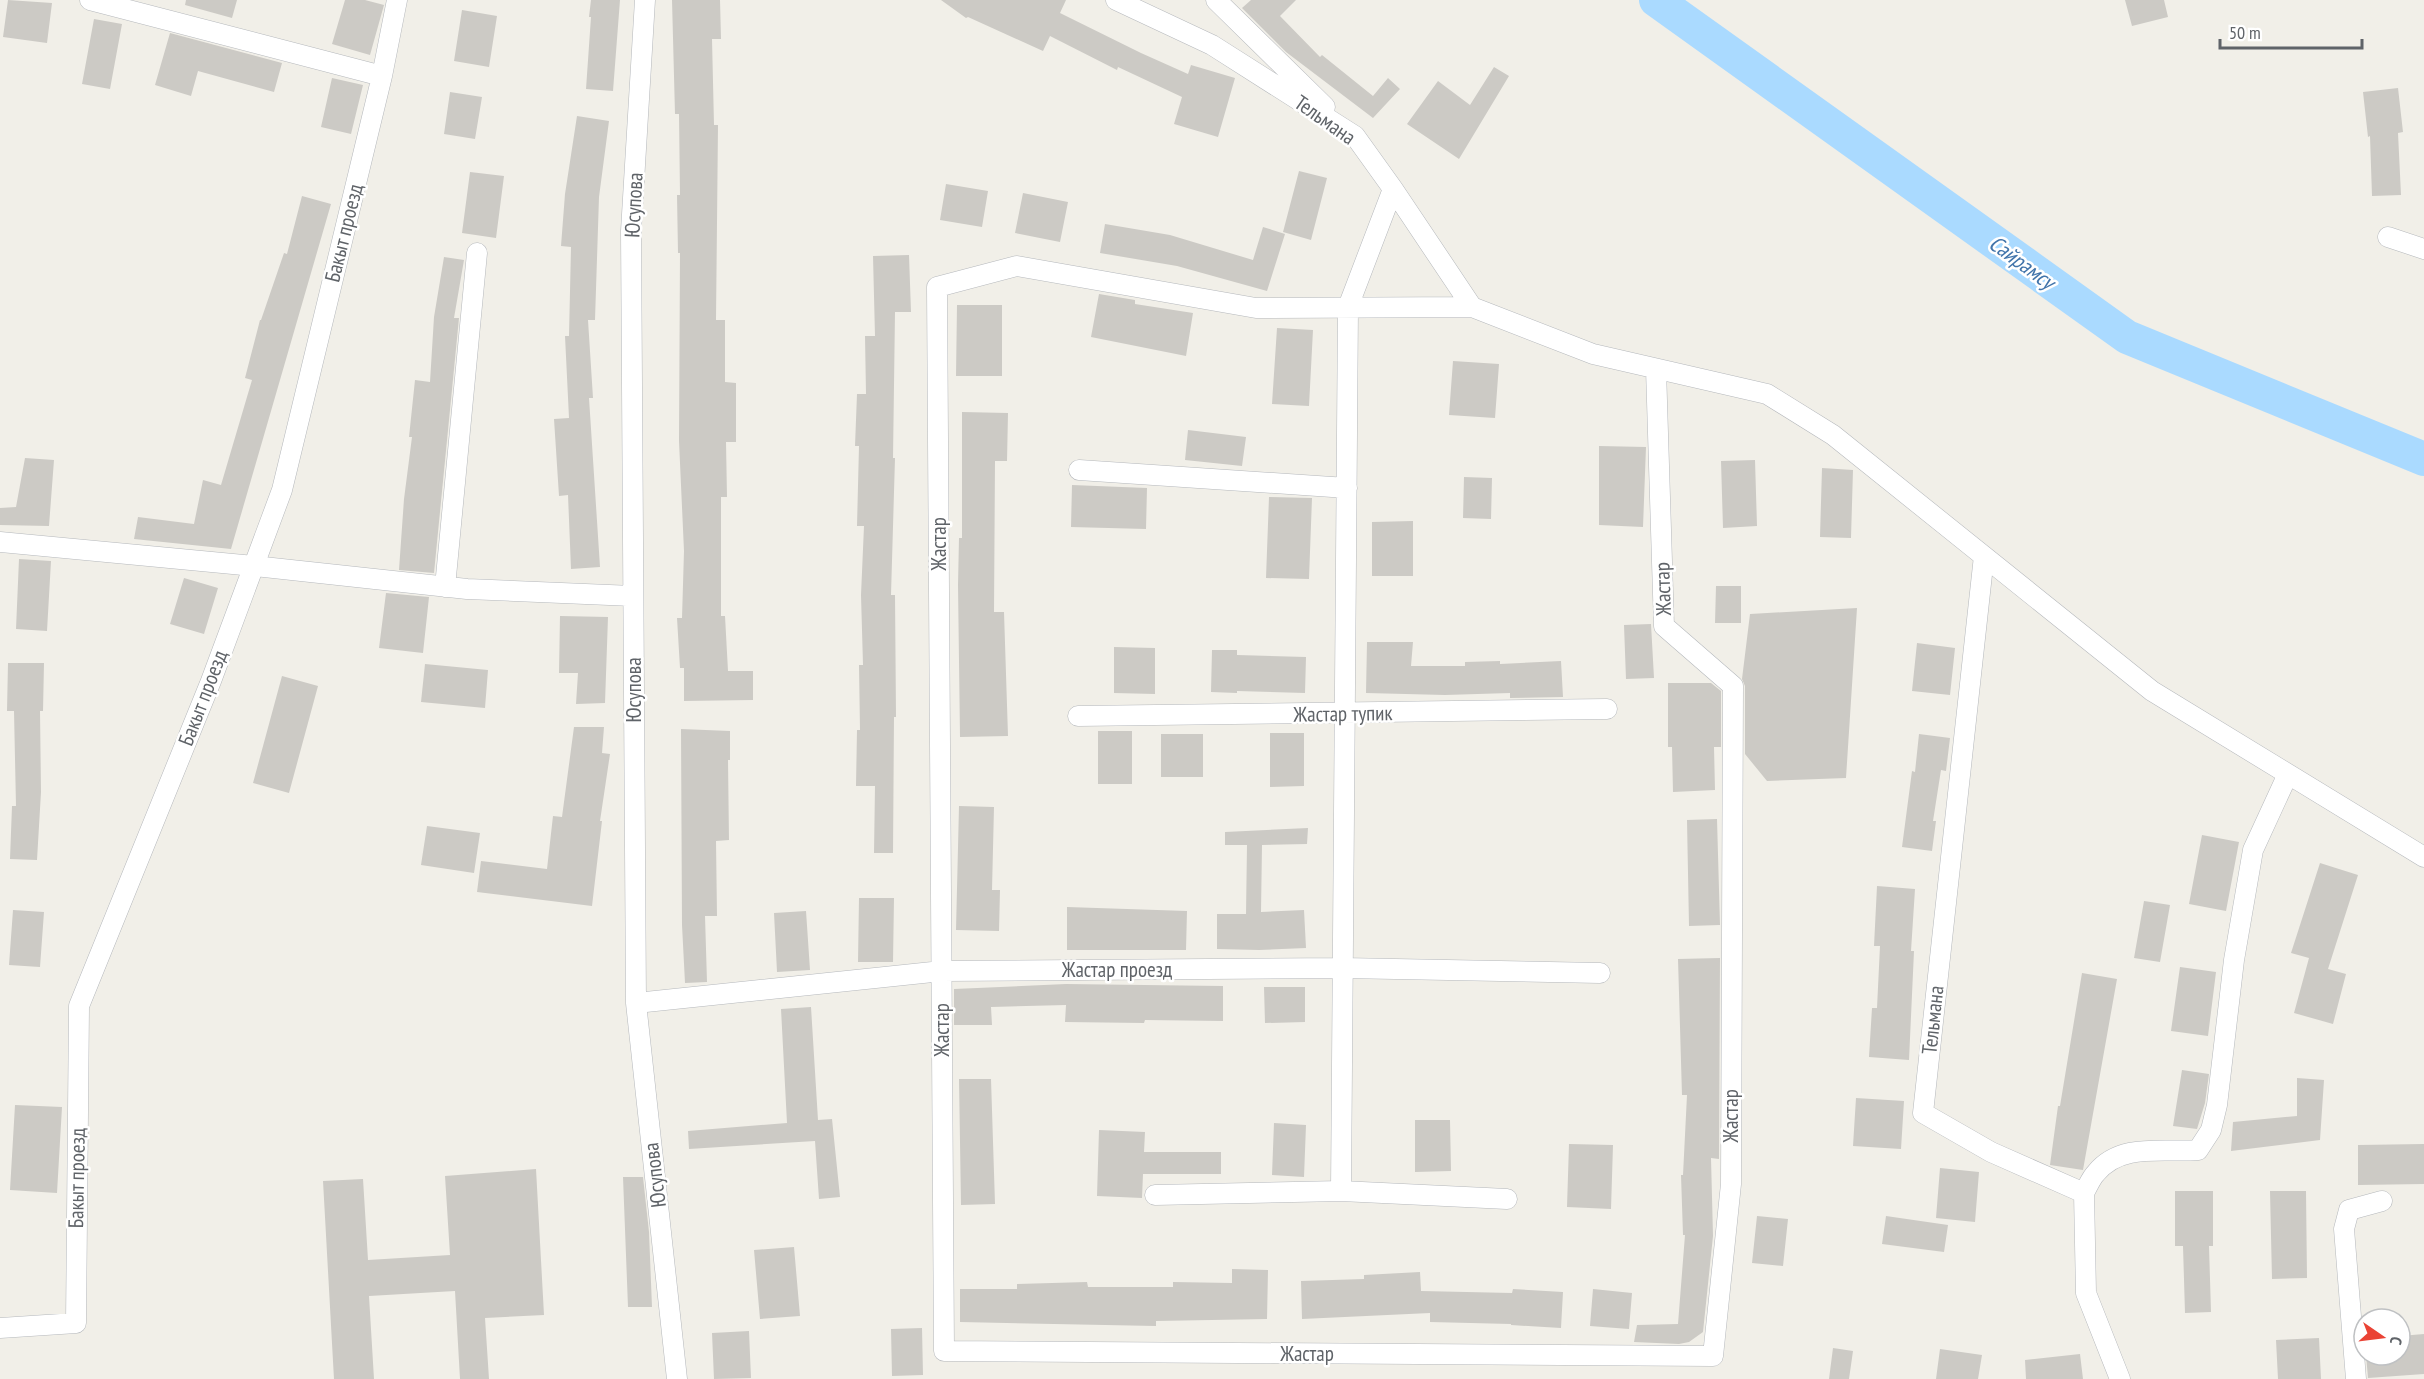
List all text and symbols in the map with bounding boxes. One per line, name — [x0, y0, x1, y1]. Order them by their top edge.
scale bar — [2220, 12, 2362, 50]
text: 50 m — [2229, 21, 2261, 44]
street label: Тельмана — [1289, 89, 1361, 150]
street label: Юсупова — [618, 172, 649, 238]
street label: Бакыт проезд — [318, 181, 369, 285]
water label: Сайрамсу — [1984, 229, 2062, 297]
street label: Жастар — [925, 517, 952, 572]
street label: Жастар — [1648, 562, 1677, 617]
street label: Бакыт проезд — [172, 646, 233, 749]
street label: Юсупова — [620, 657, 647, 723]
street label: Жастар тупик — [1292, 699, 1393, 728]
street label: Жастар проезд — [1061, 956, 1172, 983]
street label: Тельмана — [1915, 984, 1950, 1056]
street label: Жастар — [928, 1003, 955, 1058]
street label: Жастар — [1717, 1089, 1744, 1144]
street label: Бакыт проезд — [62, 1128, 91, 1228]
street label: Юсупова — [637, 1141, 672, 1209]
north arrow — [2352, 1307, 2412, 1367]
text: С — [2386, 1335, 2407, 1347]
street label: Жастар — [1279, 1340, 1334, 1367]

